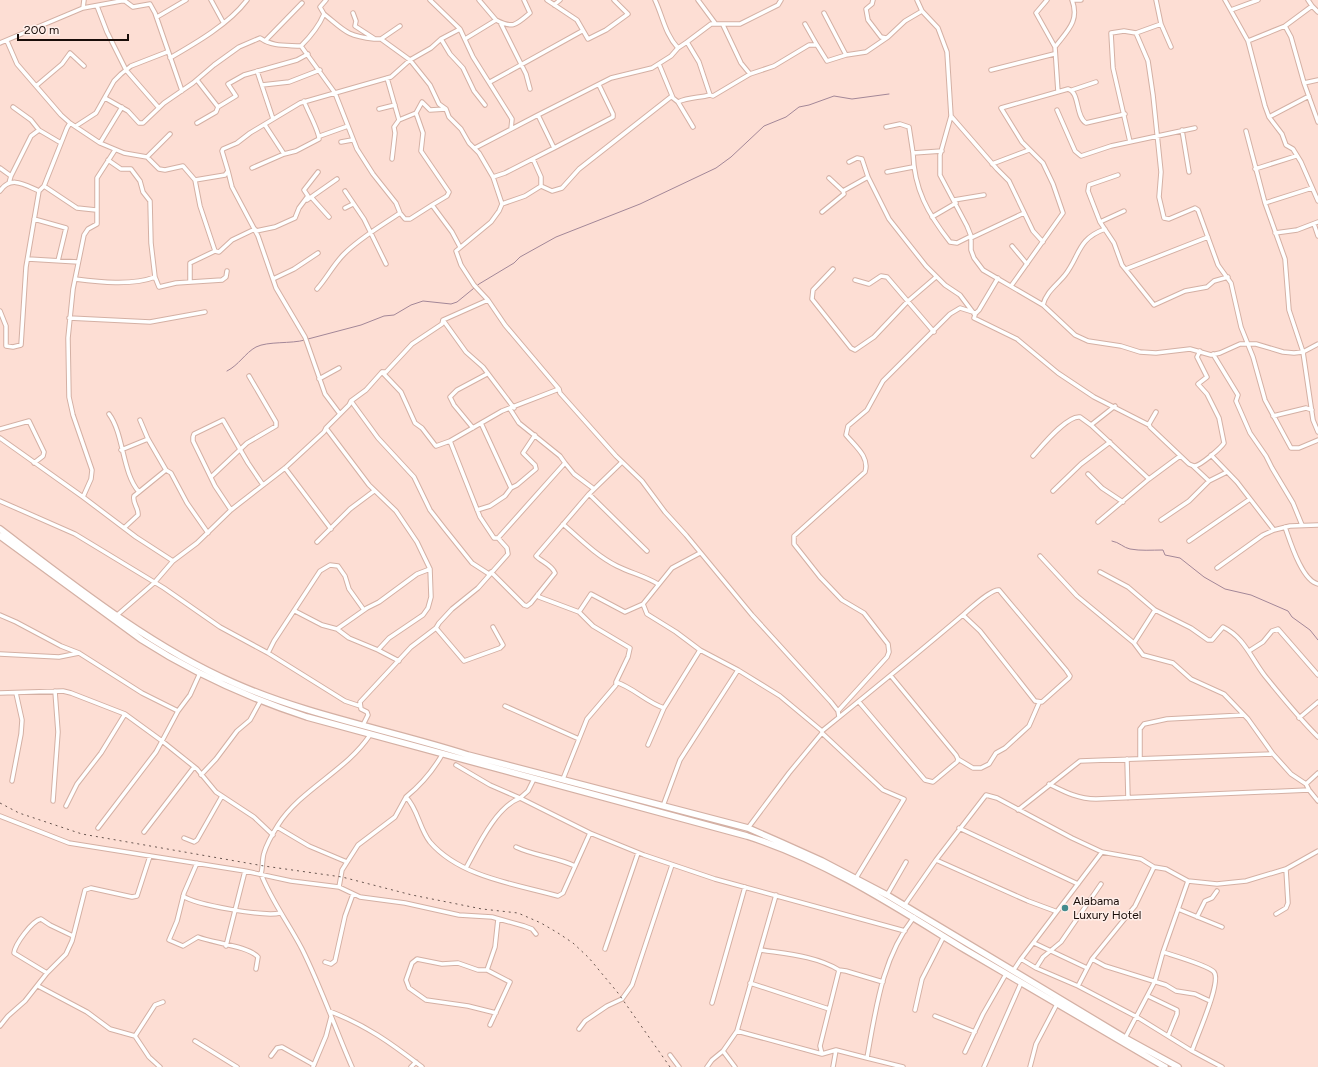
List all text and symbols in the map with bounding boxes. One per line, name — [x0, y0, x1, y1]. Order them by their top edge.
scale bar — [18, 16, 128, 42]
text: 200 m — [24, 23, 59, 37]
place label: Alabama Luxury Hotel — [1073, 894, 1141, 922]
marker: Alabama Luxury Hotel — [1060, 903, 1070, 913]

